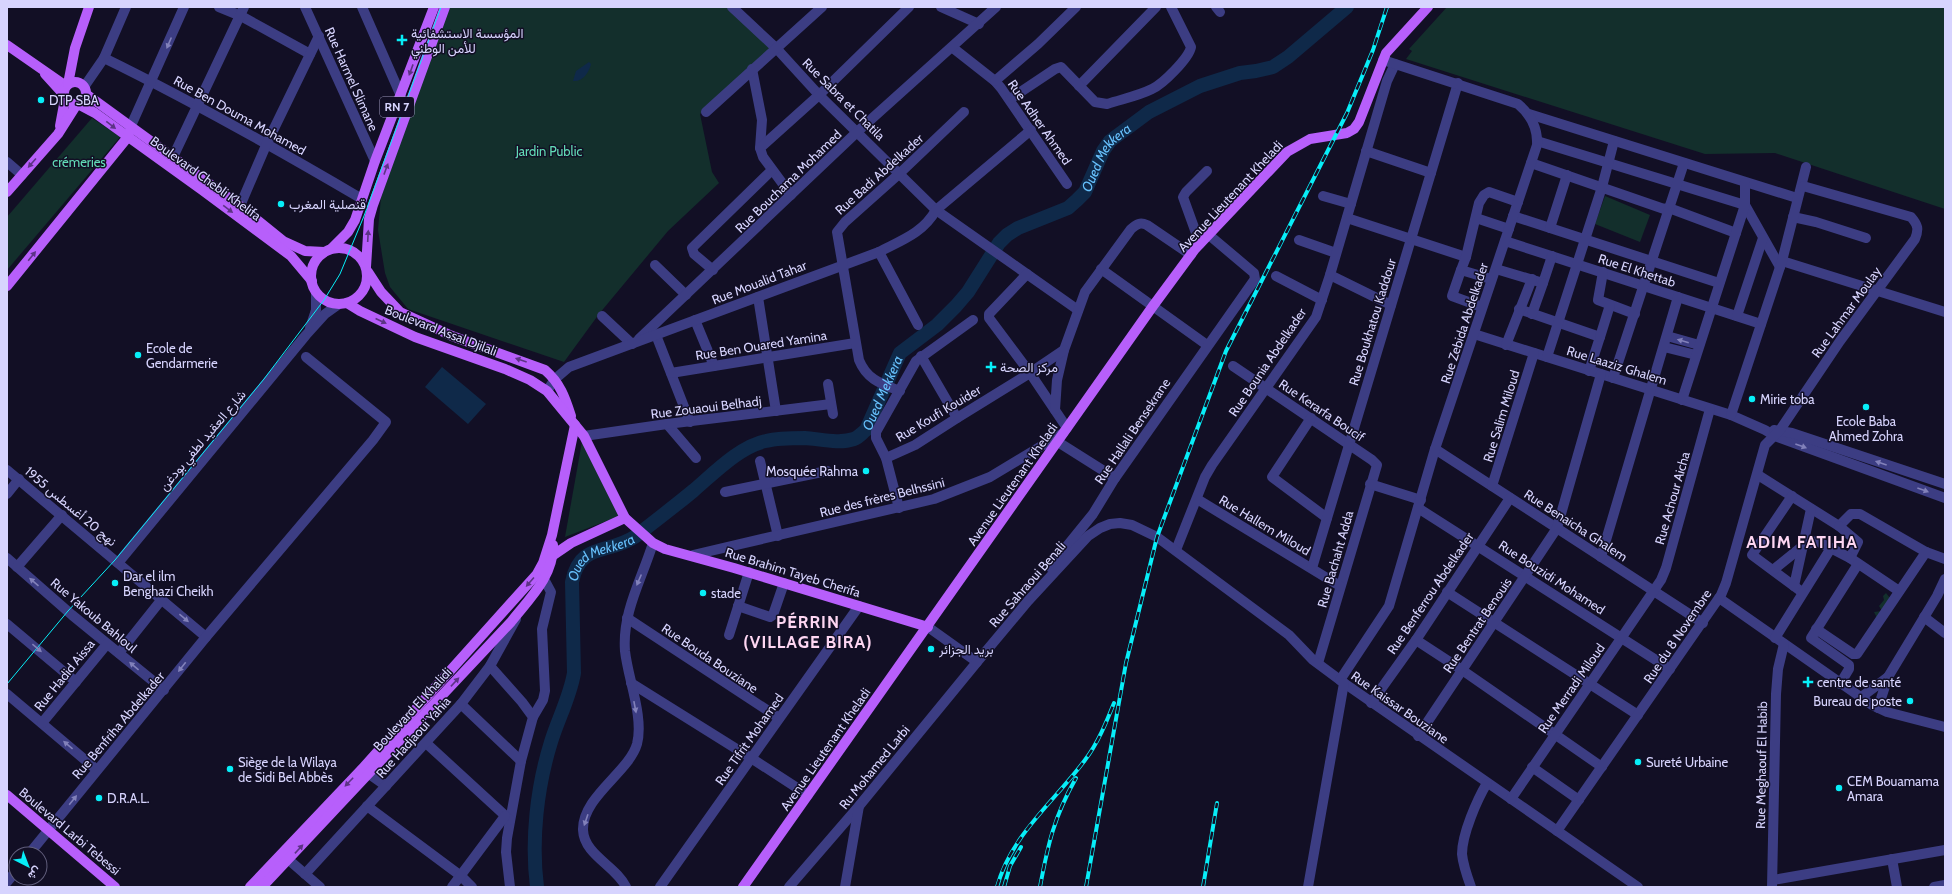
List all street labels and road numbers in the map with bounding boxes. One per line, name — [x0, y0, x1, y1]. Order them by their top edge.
street label: Rue Harmel Slimane — [322, 24, 382, 134]
street label: Rue Sabra et Chatila — [799, 54, 889, 144]
street label: Rue Ben Douma Mohamed — [171, 72, 309, 158]
street label: Rue Adher Ahmed — [1005, 76, 1075, 168]
road number: RN 7 — [380, 97, 414, 117]
street label: Rue Bouchama Mohamed — [731, 126, 845, 236]
street label: Rue Badi Abdelkader — [832, 130, 927, 218]
street label: Boulevard Chebli Khelifa — [147, 132, 265, 224]
street label: Avenue Lieutenant Kheladi — [1174, 137, 1286, 255]
street label: Rue El Khettab — [1596, 250, 1678, 290]
street label: Rue Moualid Tahar — [709, 256, 810, 307]
street label: Rue Boukhatou Kaddour — [1345, 256, 1399, 387]
street label: Rue Zebida Abdelkader — [1437, 260, 1491, 385]
street label: Rue Lahmar Moulay — [1808, 263, 1885, 361]
street label: Boulevard Assal Djilali — [382, 301, 499, 360]
street label: Rue Bounia Abdelkader — [1225, 304, 1310, 419]
street label: Rue Ben Ouared Yamina — [694, 327, 829, 363]
street label: Rue Laaziz Ghalem — [1565, 342, 1669, 388]
street label: Rue Salim Miloud — [1479, 368, 1523, 464]
street label: Rue Hallali Bensekrane — [1091, 375, 1174, 487]
street label: Rue Kerarfa Boucif — [1276, 375, 1369, 445]
street label: Rue Koufi Kouider — [892, 381, 984, 445]
street label: شارع العقيد لطفي بودغن — [155, 386, 251, 496]
street label: Rue Zouaoui Belhadj — [650, 392, 762, 423]
street label: Avenue Lieutenant Kheladi — [964, 420, 1060, 548]
street label: Rue Achour Aicha — [1651, 449, 1693, 546]
street label: نهج 20 أغسطس 1955 — [20, 463, 120, 551]
street label: Rue des frères Belhssini — [818, 474, 946, 520]
street label: Rue Benaicha Ghalem — [1521, 486, 1631, 564]
street label: Rue Hallem Miloud — [1216, 491, 1314, 559]
street label: Rue Bachaht Adda — [1314, 508, 1357, 609]
street label: Rue Benferrou Abdelkader — [1383, 528, 1477, 657]
street label: Rue Bouzidi Mohamed — [1496, 537, 1608, 617]
street label: Rue Sahraoui Benali — [985, 538, 1069, 630]
street label: Rue Brahim Tayeb Cherifa — [723, 544, 863, 600]
street label: Rue Yakoub Bahloul — [48, 574, 140, 656]
street label: Rue Bentrat Benouis — [1439, 574, 1515, 676]
street label: Rue du 8 Novembre — [1640, 586, 1715, 686]
street label: Rue Bouda Bouziane — [659, 620, 762, 696]
street label: Rue Hadid Aissa — [30, 635, 98, 714]
street label: Rue Merradi Miloud — [1534, 640, 1608, 736]
street label: Boulevard El Khalidi — [369, 664, 455, 754]
street label: Rue Benfriha Abdelkader — [68, 667, 168, 782]
street label: Rue Kaissar Bouziane — [1348, 667, 1452, 747]
street label: Avenue Lieutenant Kheladi — [777, 685, 873, 813]
street label: Rue Tifrit Mohamed — [711, 690, 787, 788]
street label: Rue Hadjaoui Yahia — [372, 692, 455, 782]
street label: Rue Meghaouf El Habib — [1752, 701, 1770, 829]
street label: Ru Mohamed Larbi — [835, 722, 913, 812]
street label: Boulevard Larbi Tebessi — [16, 784, 124, 878]

